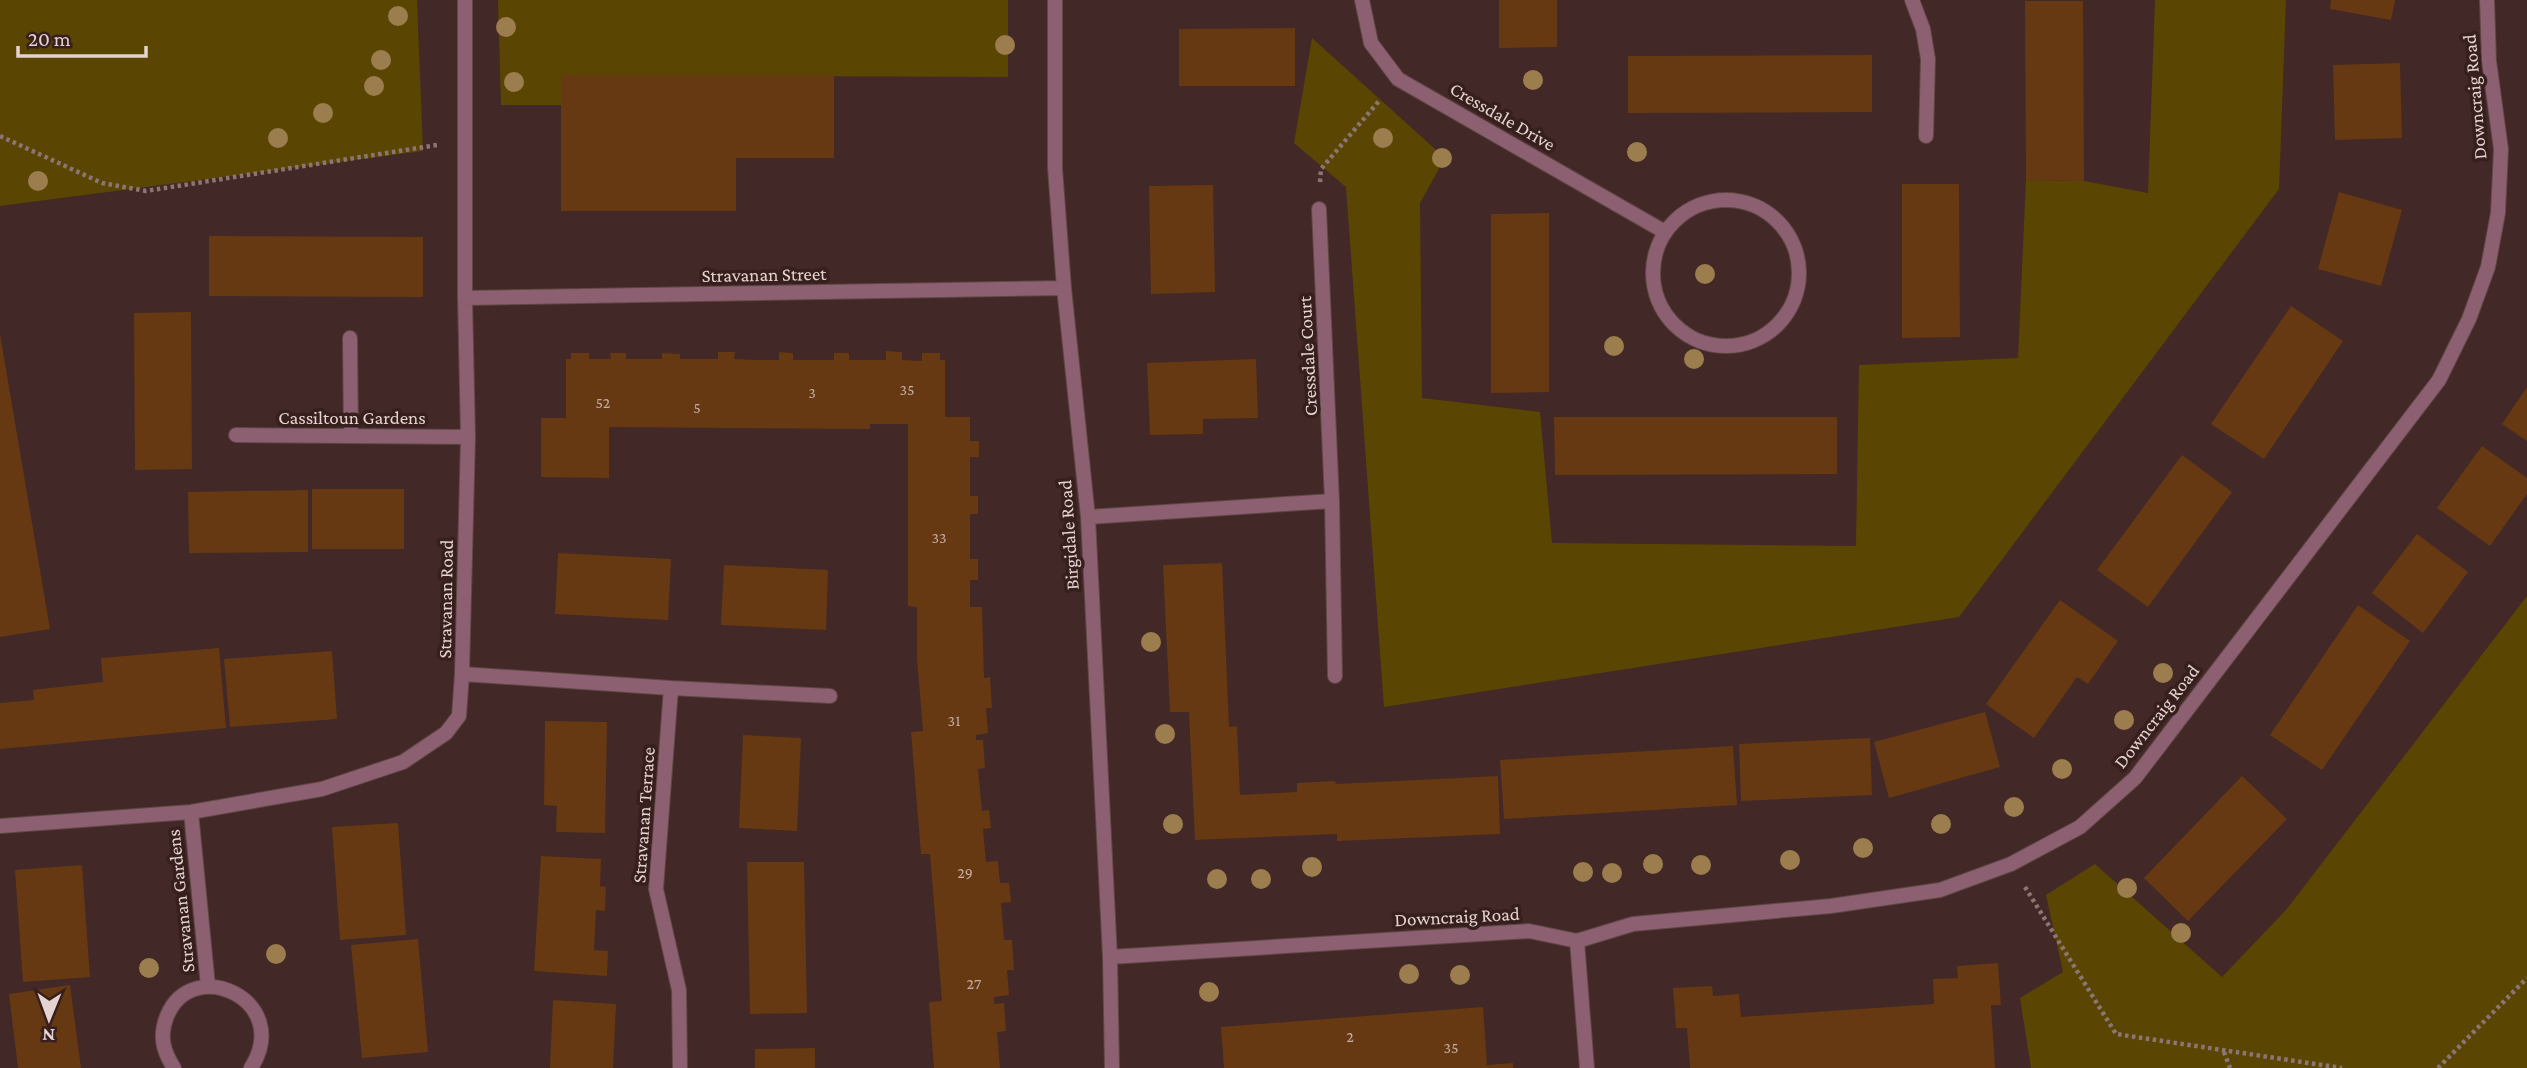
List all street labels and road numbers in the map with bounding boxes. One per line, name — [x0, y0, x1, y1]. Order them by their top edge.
street label: Downcraig Road — [2459, 33, 2490, 160]
street label: Cressdale Drive — [1446, 78, 1559, 155]
street label: Stravanan Street — [701, 263, 827, 286]
street label: Cressdale Court — [1294, 295, 1321, 417]
street label: Cassiltoun Gardens — [278, 407, 426, 428]
street label: Birgidale Road — [1054, 479, 1083, 591]
street label: Stravanan Road — [434, 539, 457, 659]
street label: Downcraig Road — [2109, 660, 2203, 772]
street label: Stravanan Terrace — [628, 746, 659, 884]
street label: Stravanan Gardens — [163, 828, 198, 973]
street label: Downcraig Road — [1394, 903, 1520, 930]

